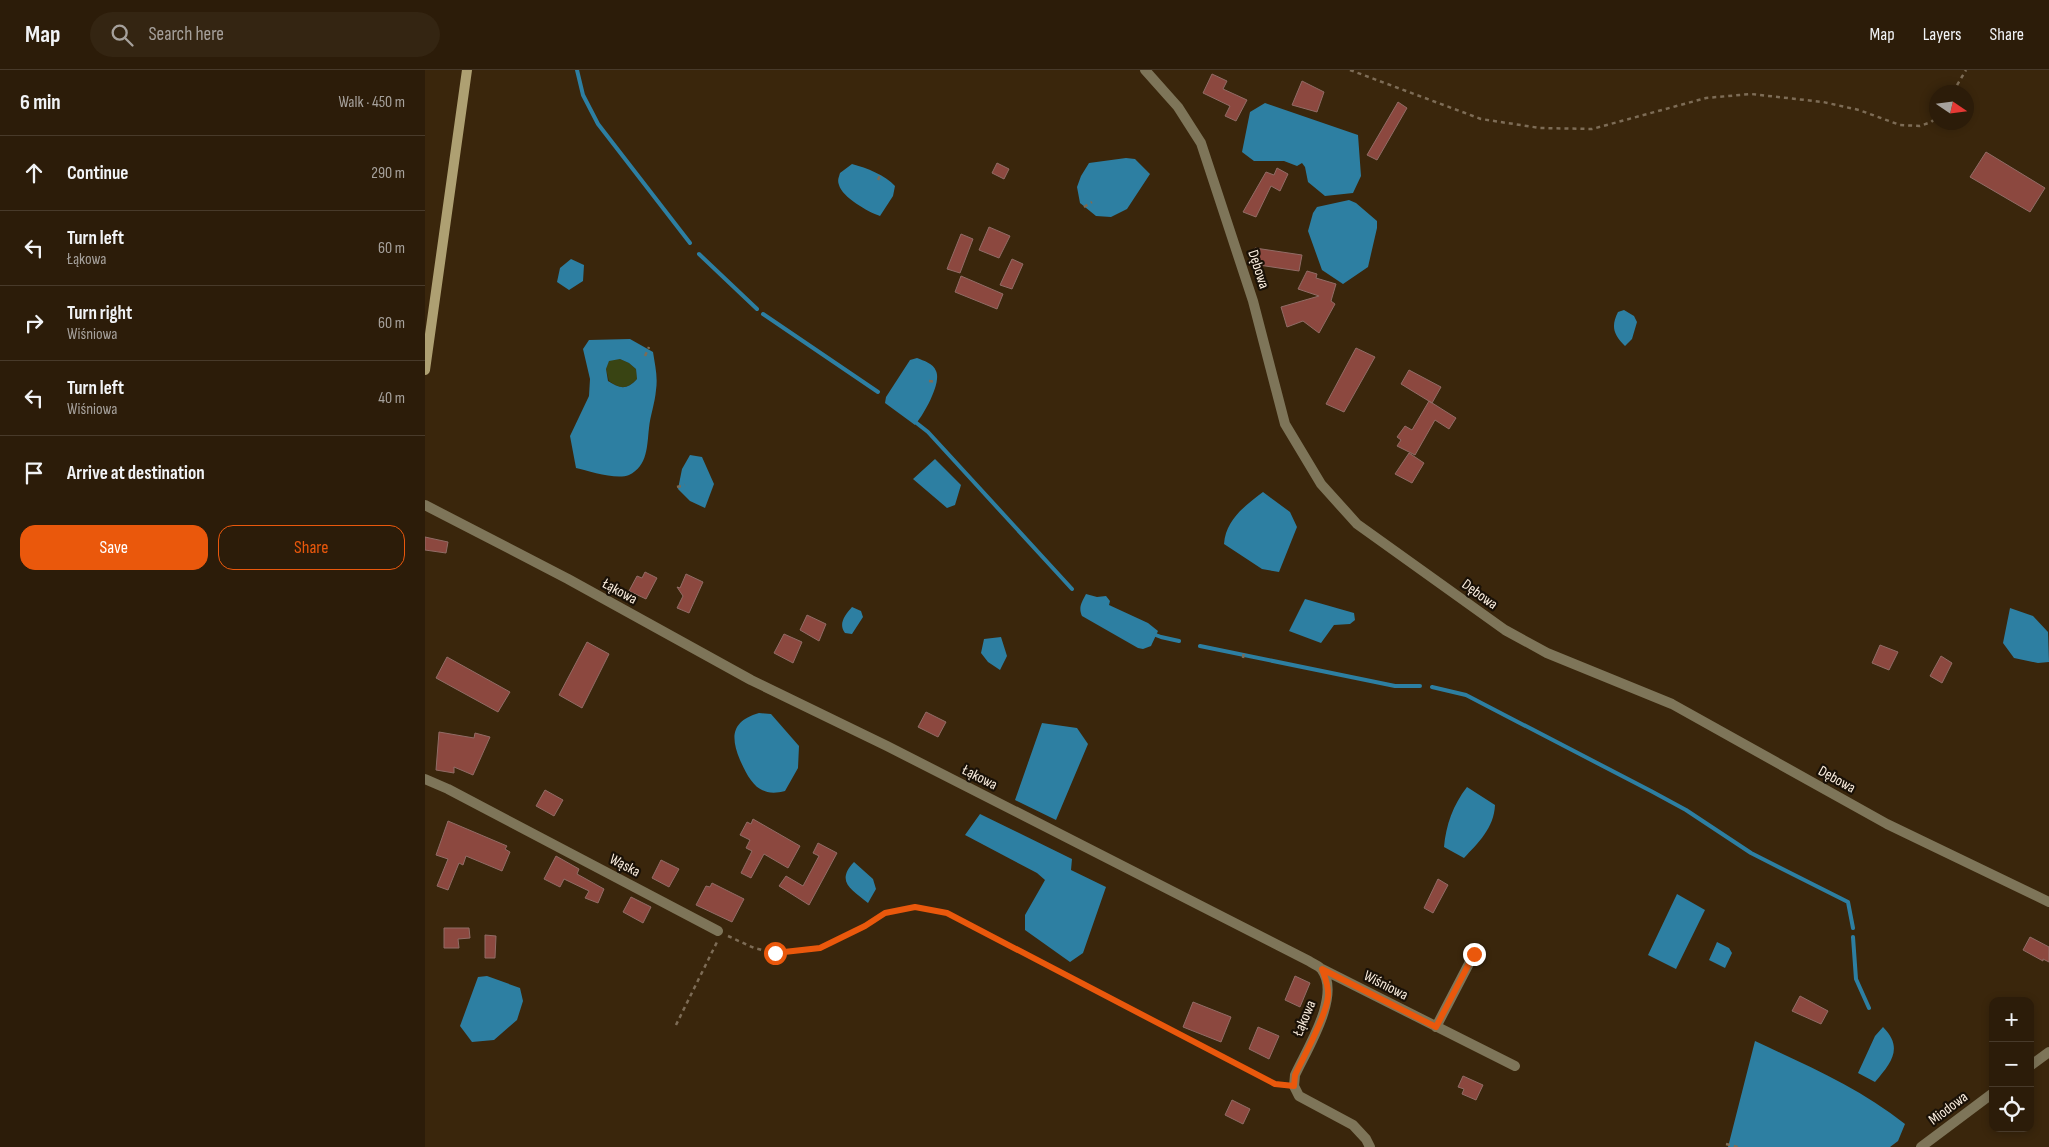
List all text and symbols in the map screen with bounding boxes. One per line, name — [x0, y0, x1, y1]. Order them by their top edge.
search box — [90, 12, 440, 57]
text: Map — [25, 20, 60, 49]
icon: search — [108, 21, 136, 49]
text: Search here — [148, 23, 224, 46]
text: Map — [1870, 24, 1895, 45]
text: Layers — [1923, 24, 1962, 45]
text: Share — [1990, 24, 2024, 45]
north arrow — [1929, 85, 1974, 130]
text: 6 min — [20, 90, 61, 115]
text: Walk · 450 m — [338, 93, 405, 112]
icon: ahead — [20, 159, 48, 187]
text: Continue — [67, 162, 128, 185]
text: 290 m — [371, 164, 405, 183]
text: Turn left — [67, 227, 124, 250]
icon: left — [20, 234, 48, 262]
text: 60 m — [378, 239, 405, 258]
street label: Dębowa — [1243, 247, 1274, 291]
text: Łąkowa — [67, 250, 106, 269]
text: Turn right — [67, 302, 132, 325]
icon: right — [20, 309, 48, 337]
text: 60 m — [378, 314, 405, 333]
text: Wiśniowa — [67, 325, 117, 344]
text: Turn left — [67, 377, 124, 400]
icon: left — [20, 384, 48, 412]
text: 40 m — [378, 389, 405, 408]
text: Wiśniowa — [67, 400, 117, 419]
icon: arrive — [20, 459, 48, 487]
text: Arrive at destination — [67, 462, 205, 485]
button: Save — [20, 525, 208, 570]
button: Share — [218, 525, 405, 570]
street label: Łąkowa — [598, 574, 641, 609]
street label: Dębowa — [1458, 575, 1502, 614]
street label: Łąkowa — [958, 760, 1001, 794]
street label: Dębowa — [1815, 761, 1859, 798]
street label: Wąska — [606, 850, 644, 881]
route start — [764, 942, 787, 965]
route end — [1463, 943, 1486, 966]
street label: Wiśniowa — [1360, 966, 1411, 1005]
street label: Łąkowa — [1288, 997, 1321, 1040]
map controls — [1989, 997, 2034, 1132]
button: + — [1989, 997, 2034, 1042]
button: − — [1989, 1042, 2034, 1087]
street label: Miodowa — [1925, 1087, 1972, 1129]
button: locate — [1989, 1087, 2034, 1132]

